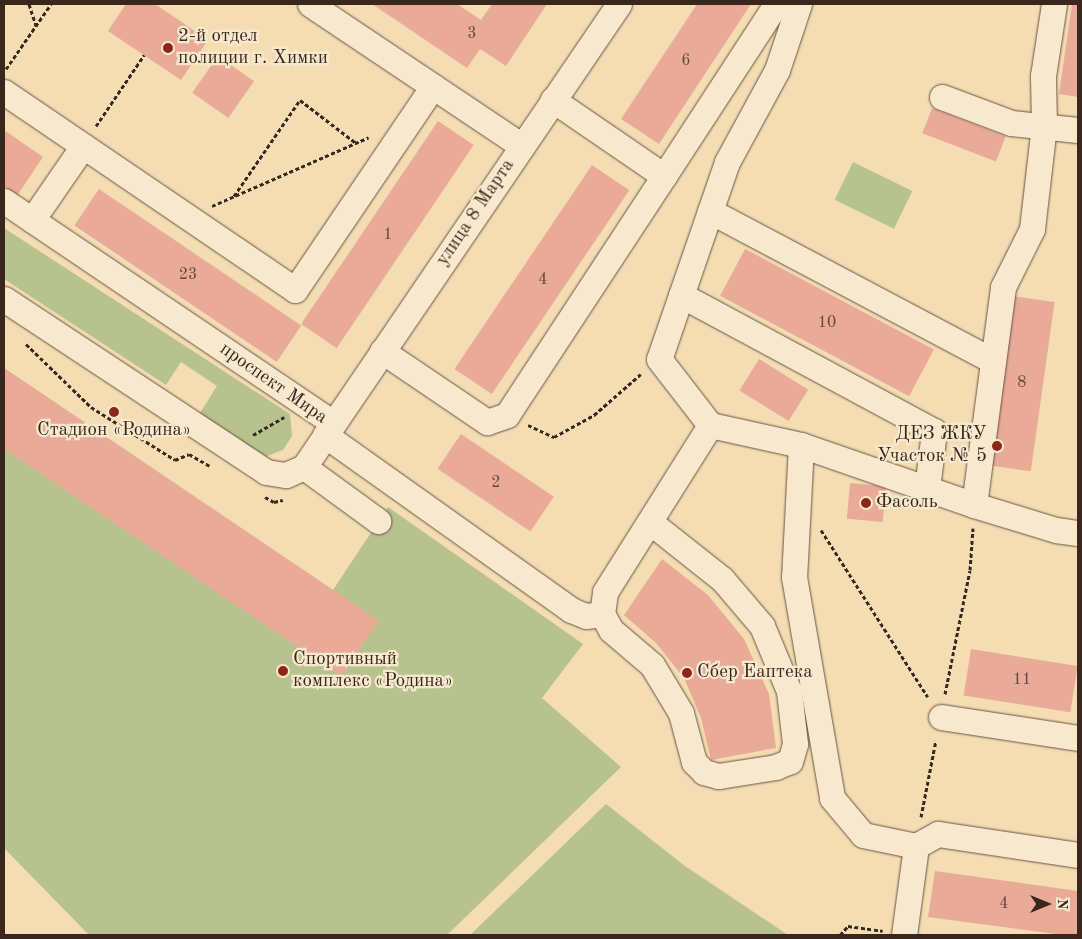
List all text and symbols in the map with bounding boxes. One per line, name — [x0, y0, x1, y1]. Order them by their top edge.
house number: 3 — [467, 24, 477, 44]
place label: 2-й отдел полиции г. Химки — [178, 26, 328, 70]
marker: 2-й отдел полиции г. Химки — [162, 42, 174, 54]
house number: 6 — [681, 51, 691, 71]
street label: улица 8 Марта — [432, 155, 520, 271]
house number: 1 — [383, 225, 393, 245]
house number: 23 — [179, 265, 197, 285]
house number: 4 — [538, 270, 548, 290]
house number: 10 — [818, 313, 836, 333]
street label: проспект Мира — [215, 338, 331, 430]
house number: 8 — [1017, 373, 1027, 393]
marker: Стадион «Родина» — [108, 406, 120, 418]
place label: Стадион «Родина» — [37, 420, 191, 442]
place label: ДЕЗ ЖКУ Участок № 5 — [877, 424, 987, 468]
marker: ДЕЗ ЖКУ Участок № 5 — [991, 440, 1003, 452]
house number: 2 — [491, 473, 501, 493]
place label: Фасоль — [876, 492, 937, 514]
marker: Фасоль — [860, 497, 872, 509]
place label: Спортивный комплекс «Родина» — [293, 649, 453, 693]
place label: Сбер Еаптека — [697, 662, 813, 684]
marker: Спортивный комплекс «Родина» — [277, 665, 289, 677]
marker: Сбер Еаптека — [681, 667, 693, 679]
house number: 11 — [1013, 670, 1031, 690]
north arrow — [1022, 879, 1072, 929]
house number: 4 — [999, 894, 1009, 914]
text: N — [1055, 899, 1069, 909]

